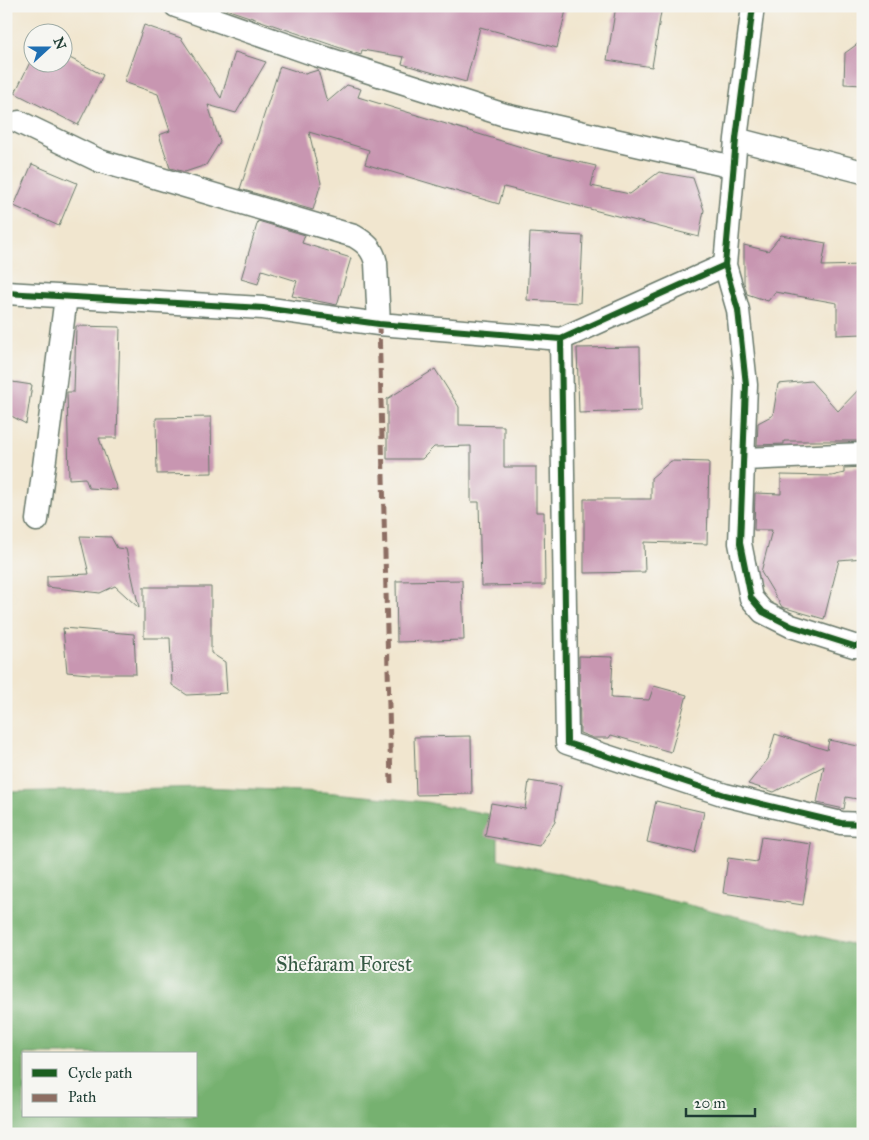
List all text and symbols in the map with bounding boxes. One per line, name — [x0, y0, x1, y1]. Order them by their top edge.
north arrow — [22, 22, 72, 72]
text: N — [50, 35, 70, 52]
park label: Shefaram Forest — [276, 952, 412, 976]
legend — [22, 1052, 198, 1118]
text: Cycle path — [68, 1064, 133, 1082]
scale bar — [686, 1085, 755, 1117]
text: Path — [68, 1088, 97, 1106]
text: 20 m — [694, 1094, 726, 1112]

